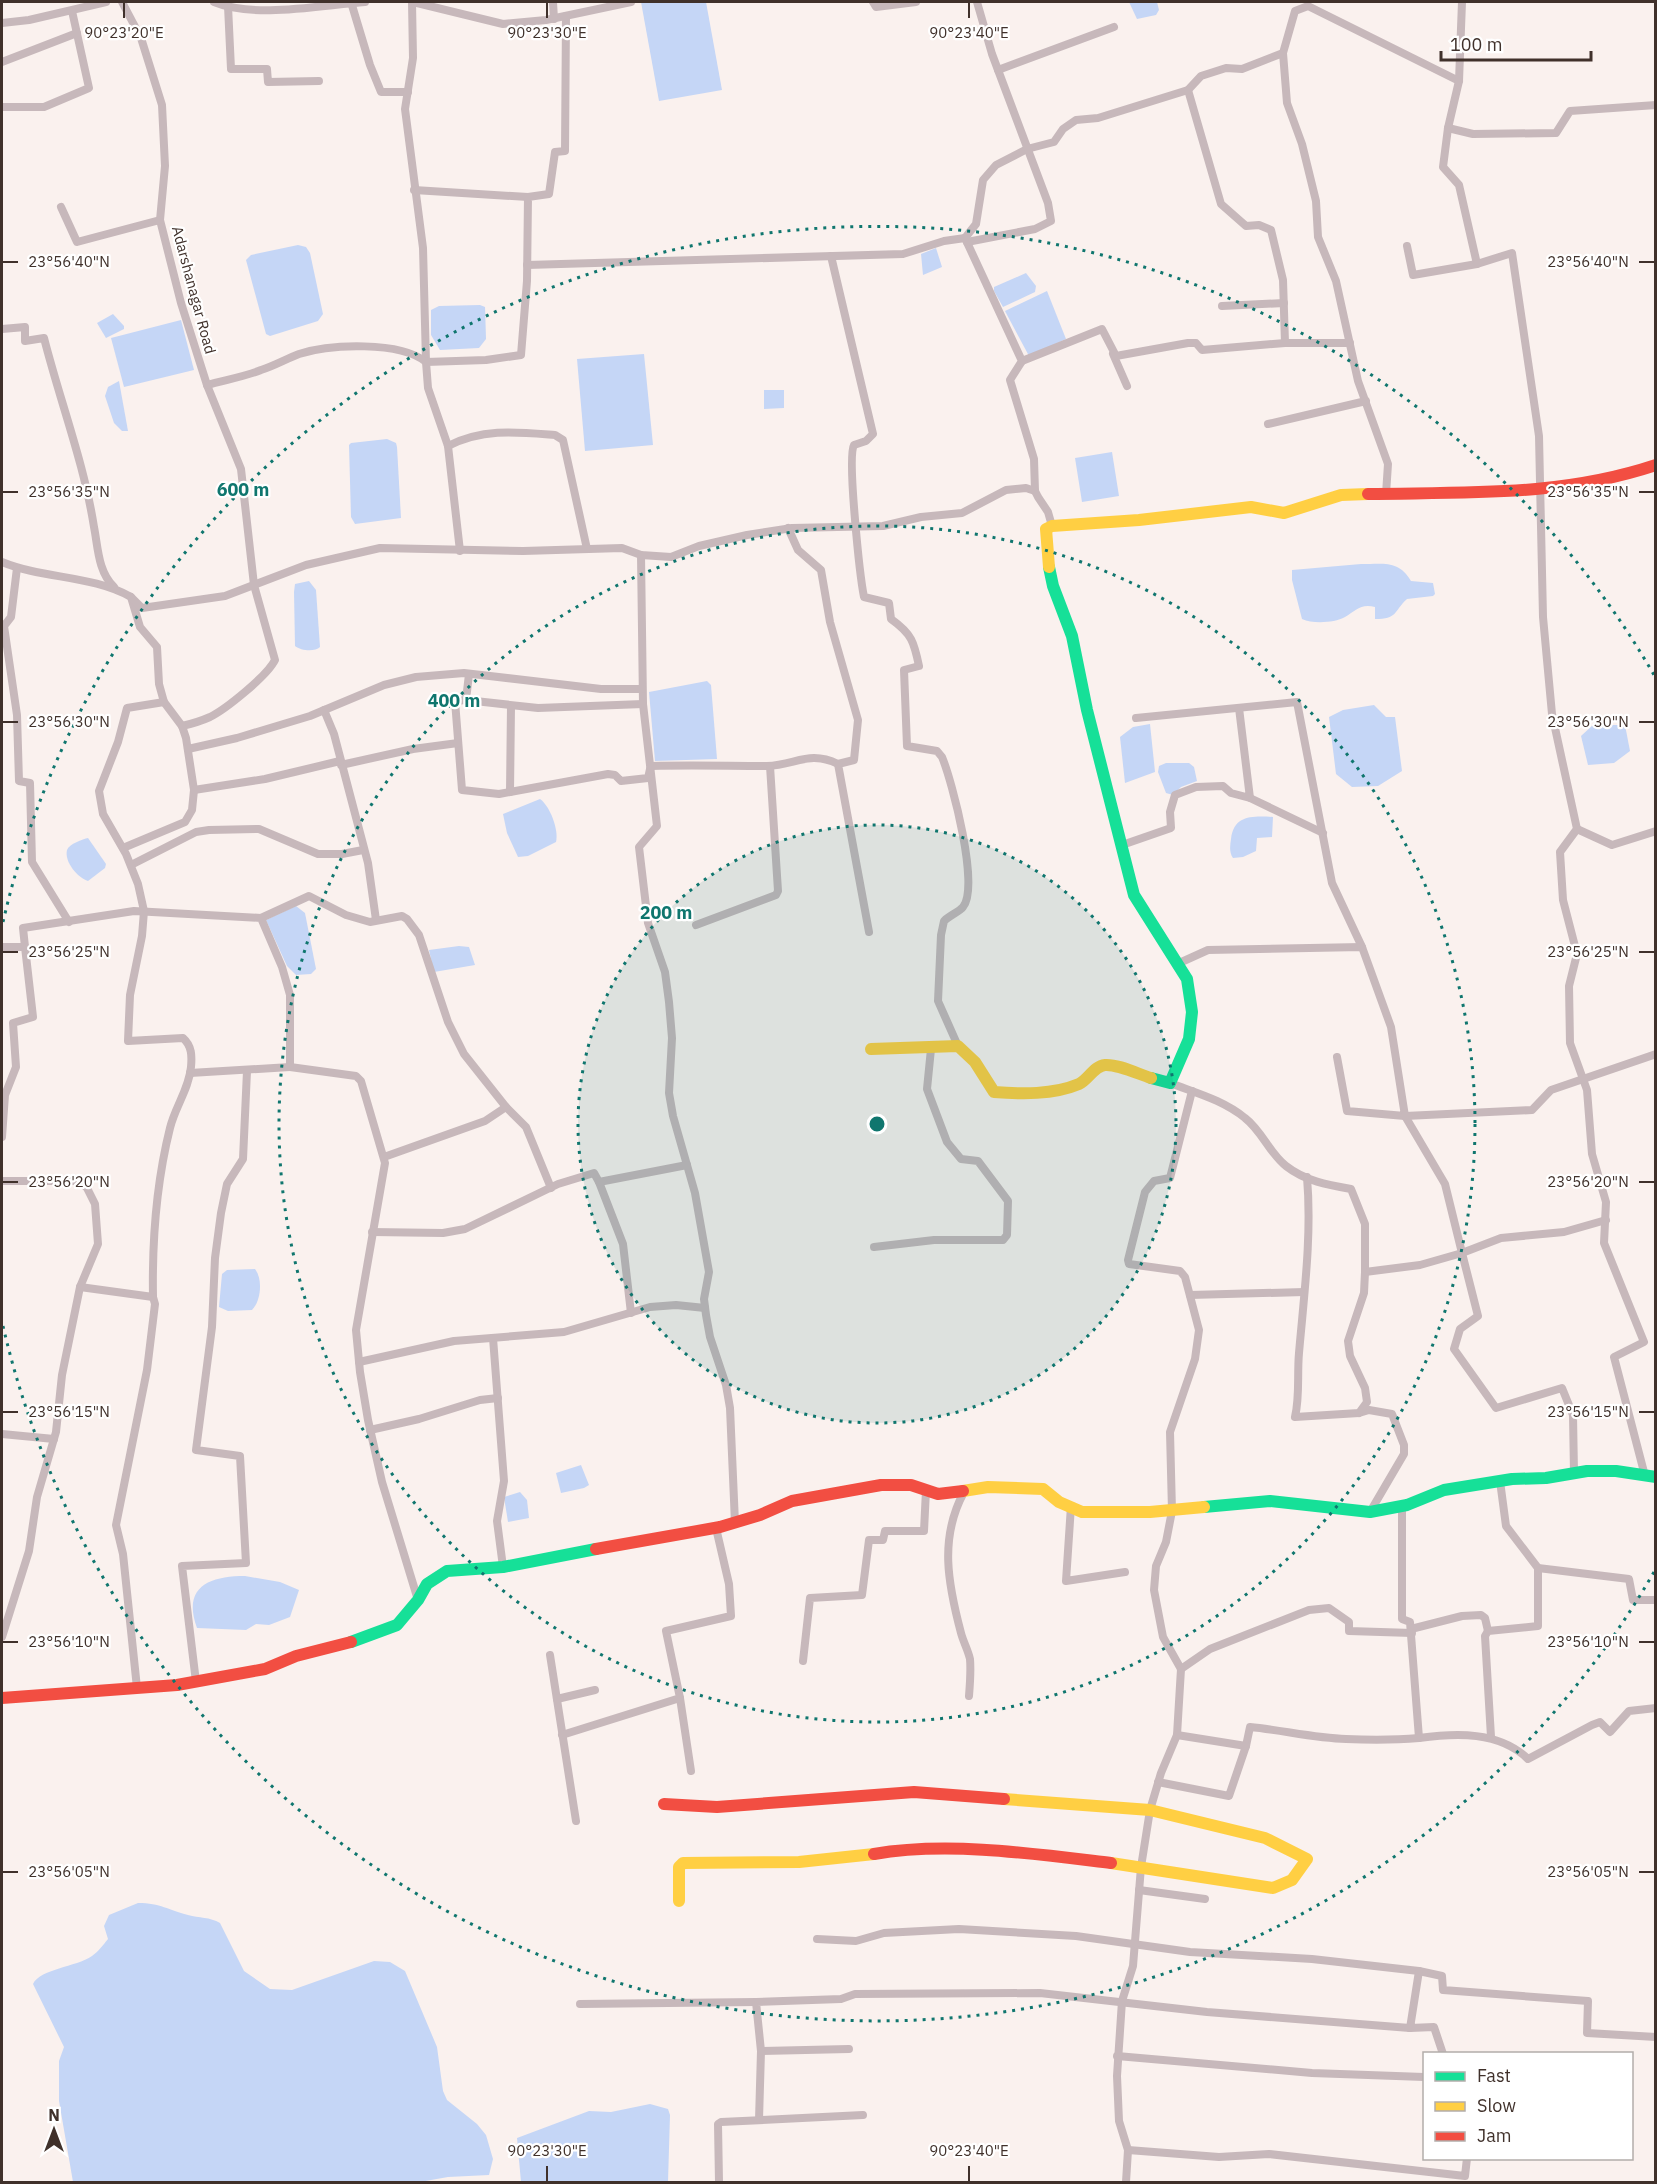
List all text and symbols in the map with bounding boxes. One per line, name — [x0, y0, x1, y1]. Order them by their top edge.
text: 90°23'20"E — [84, 23, 164, 42]
text: 90°23'30"E — [507, 23, 587, 42]
text: 90°23'40"E — [929, 23, 1009, 42]
scale bar — [1441, 24, 1591, 62]
text: 100 m — [1450, 33, 1502, 56]
street label: Adarshanagar Road — [168, 224, 220, 356]
text: 23°56'40"N — [28, 252, 110, 271]
text: 23°56'40"N — [1547, 252, 1629, 271]
text: 600 m — [217, 478, 269, 501]
text: 23°56'35"N — [28, 482, 110, 501]
text: 23°56'35"N — [1547, 482, 1629, 501]
text: 400 m — [428, 689, 480, 712]
text: 23°56'30"N — [28, 712, 110, 731]
text: 23°56'30"N — [1547, 712, 1629, 731]
text: 200 m — [640, 901, 692, 924]
text: 23°56'25"N — [28, 942, 110, 961]
text: 23°56'25"N — [1547, 942, 1629, 961]
centre of rings — [867, 1114, 887, 1134]
text: 23°56'20"N — [28, 1172, 110, 1191]
text: 23°56'20"N — [1547, 1172, 1629, 1191]
text: 23°56'15"N — [28, 1402, 110, 1421]
text: 23°56'15"N — [1547, 1402, 1629, 1421]
text: 23°56'10"N — [28, 1632, 110, 1651]
text: 23°56'10"N — [1547, 1632, 1629, 1651]
text: 23°56'05"N — [28, 1862, 110, 1881]
text: 23°56'05"N — [1547, 1862, 1629, 1881]
legend — [1423, 2052, 1633, 2160]
text: Fast — [1477, 2064, 1511, 2087]
text: Slow — [1477, 2094, 1516, 2117]
north arrow — [24, 2100, 84, 2160]
text: N — [48, 2105, 60, 2125]
text: Jam — [1477, 2124, 1512, 2147]
text: 90°23'30"E — [507, 2141, 587, 2160]
text: 90°23'40"E — [929, 2141, 1009, 2160]

